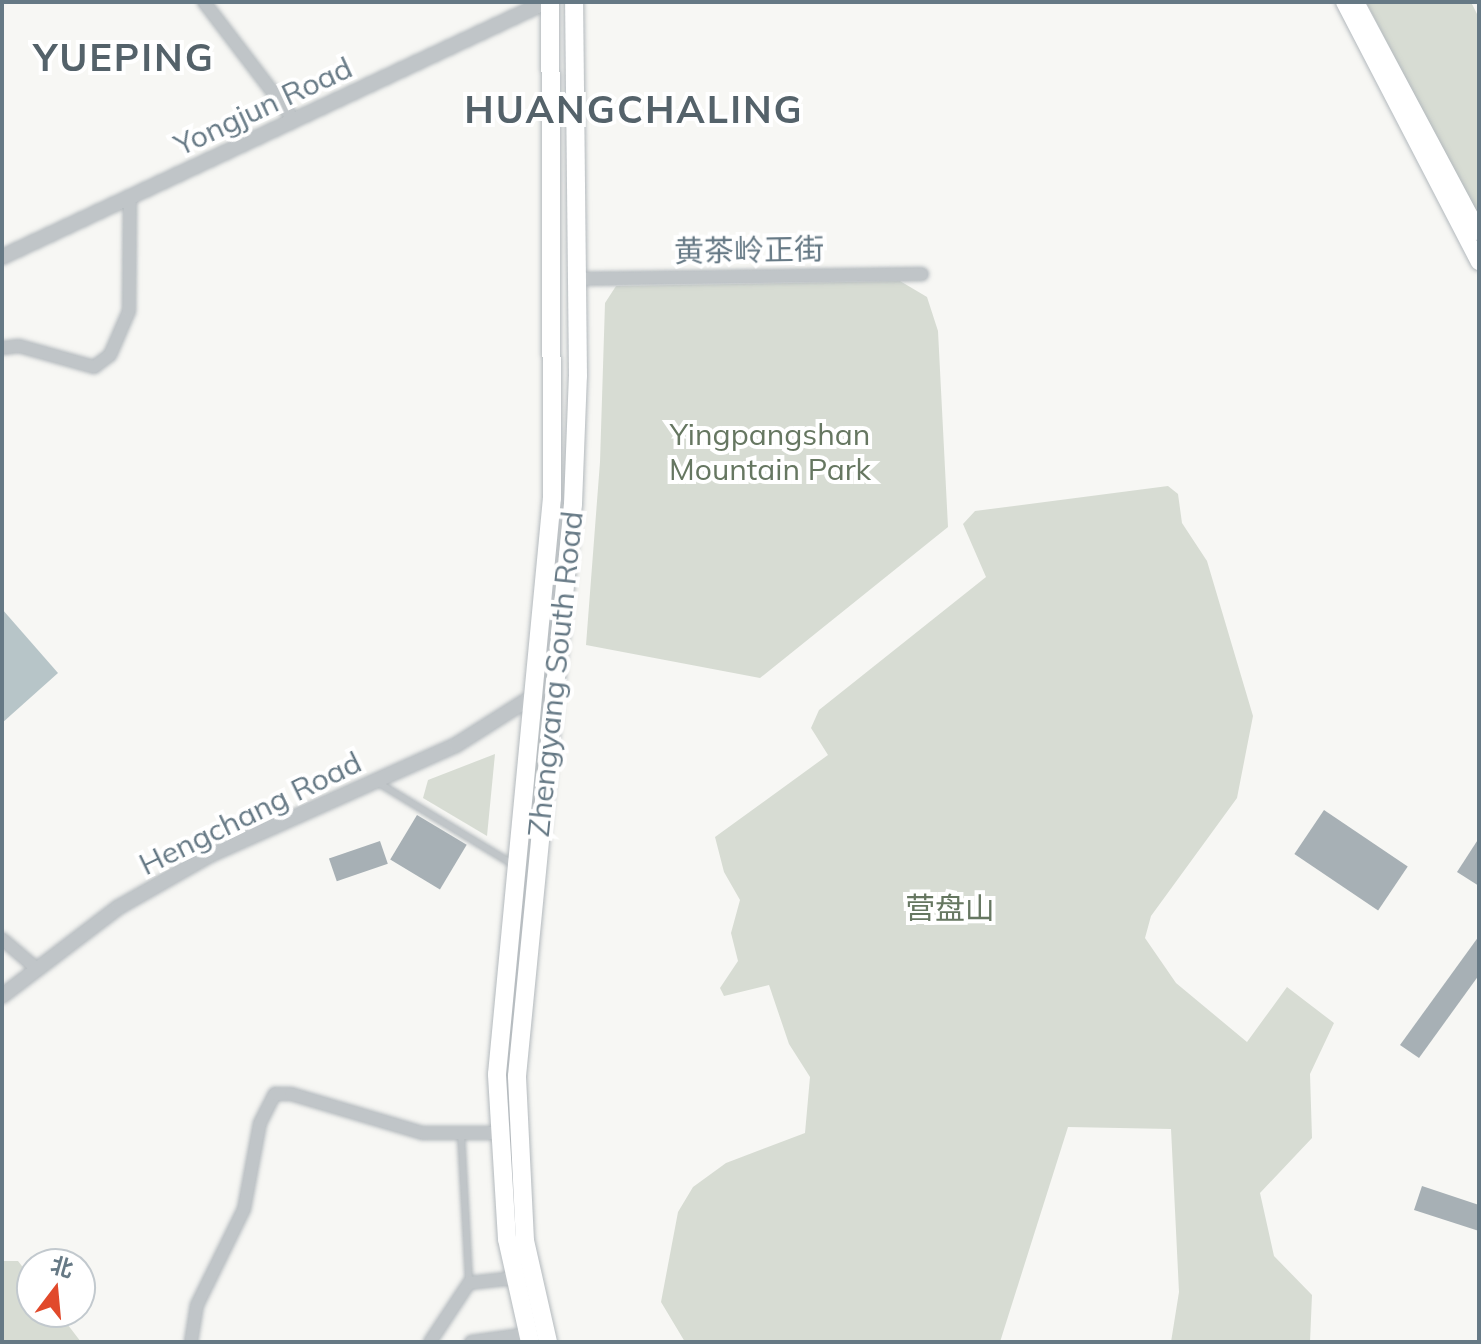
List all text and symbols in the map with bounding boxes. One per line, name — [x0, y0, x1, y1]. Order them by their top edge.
district label: YUEPING — [33, 35, 215, 81]
street label: Yongjun Road — [168, 49, 358, 163]
district label: HUANGCHALING — [464, 87, 804, 133]
street label: 黄茶岭正街 — [674, 231, 824, 269]
park label: Yingpangshan Mountain Park — [669, 416, 871, 486]
street label: Zhengyang South Road — [520, 509, 590, 839]
street label: Hengchang Road — [133, 744, 367, 882]
park label: 营盘山 — [905, 890, 995, 926]
north arrow — [16, 1248, 96, 1328]
text: 北 — [48, 1250, 76, 1283]

